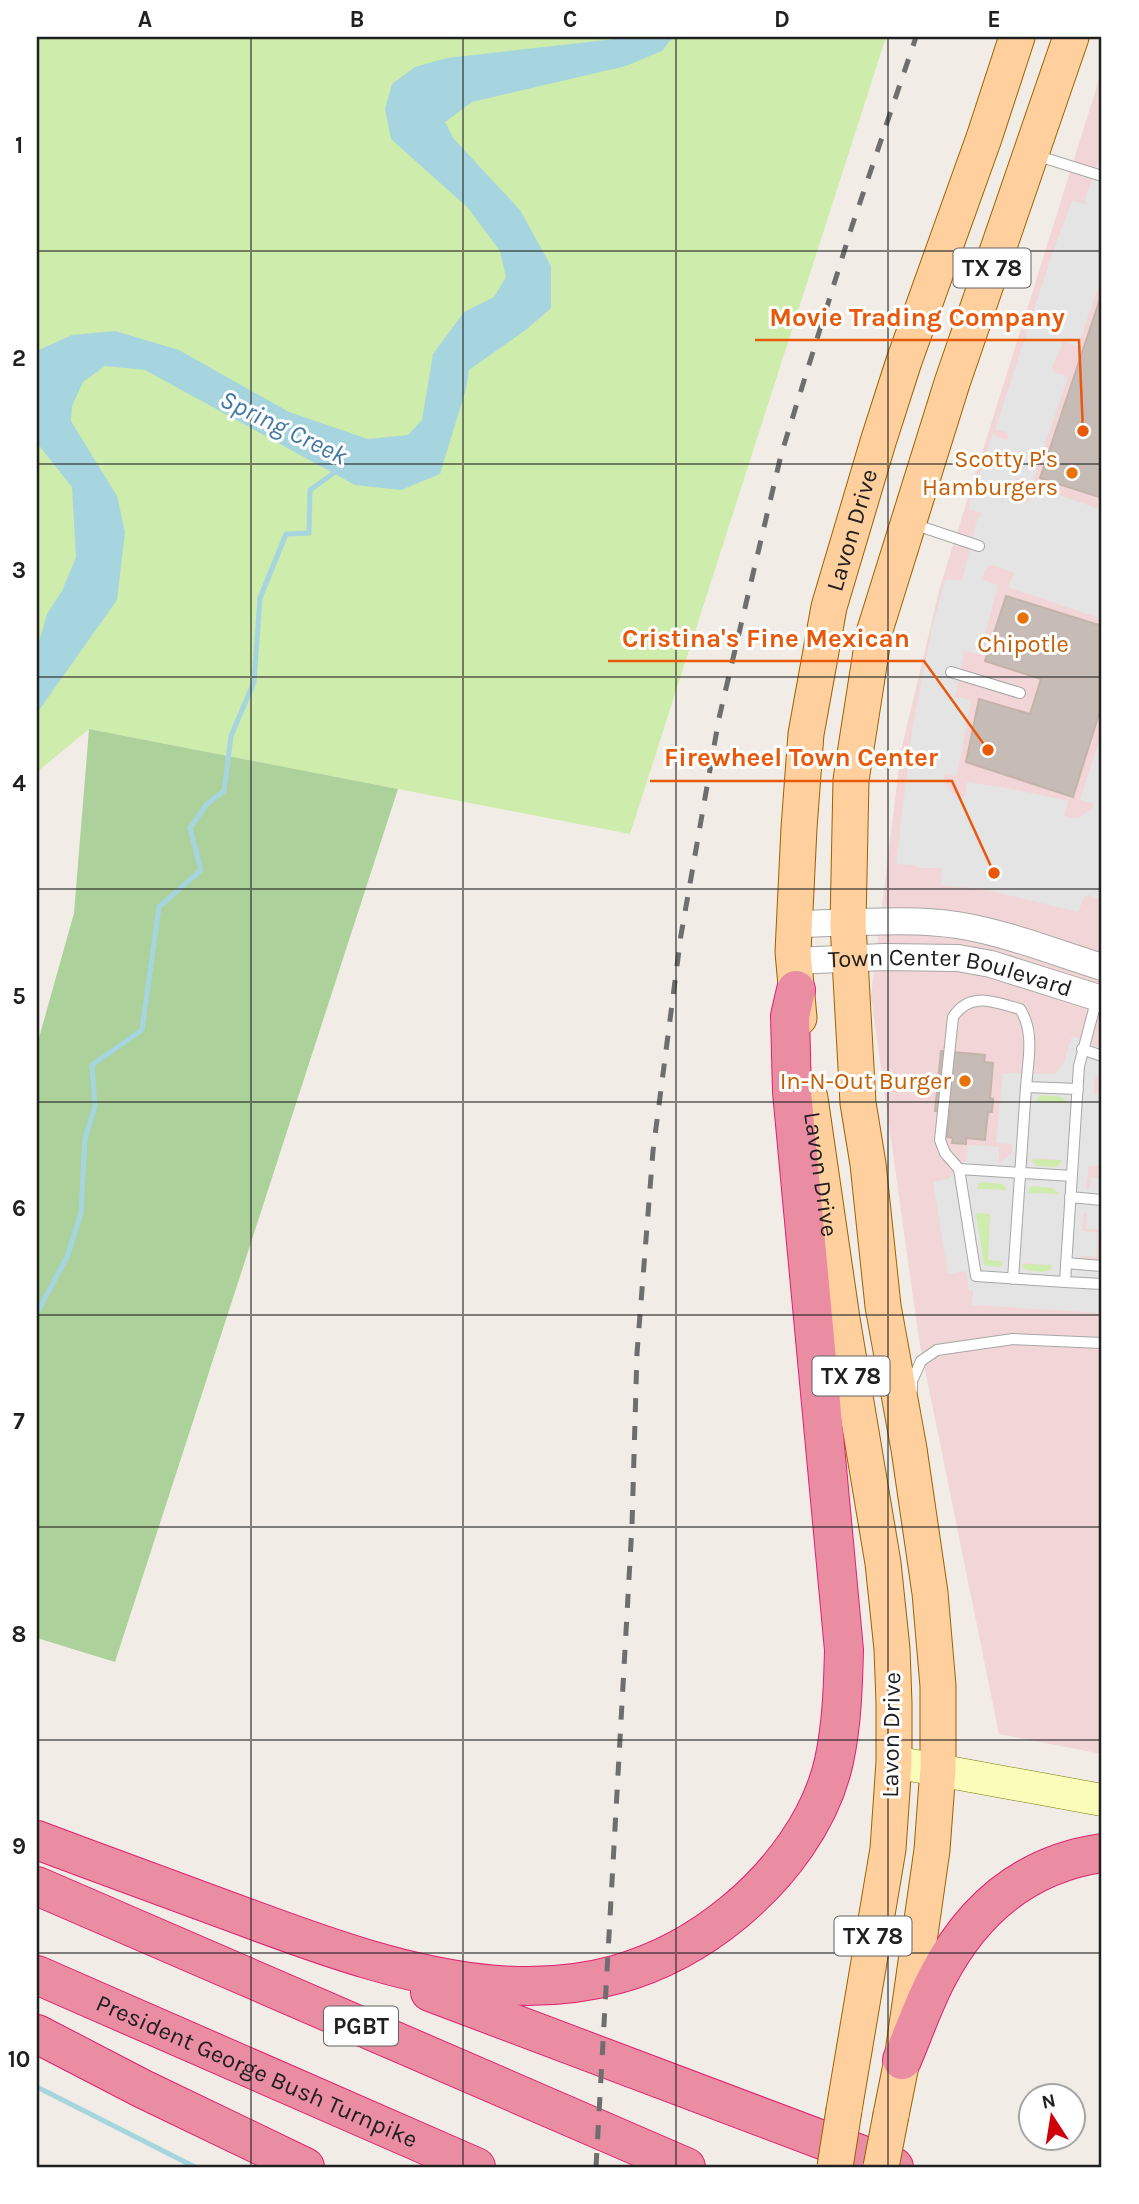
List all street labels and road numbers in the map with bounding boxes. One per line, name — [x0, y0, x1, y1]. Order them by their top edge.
road number: TX 78 — [954, 248, 1030, 288]
street label: Lavon Drive — [821, 466, 883, 594]
street label: Town Center Boulevard — [827, 943, 1076, 1003]
street label: Lavon Drive — [798, 1110, 844, 1239]
road number: TX 78 — [812, 1357, 890, 1396]
street label: Lavon Drive — [876, 1672, 906, 1798]
road number: TX 78 — [834, 1916, 912, 1955]
street label: President George Bush Turnpike — [92, 1989, 422, 2154]
road number: PGBT — [324, 2007, 398, 2046]

